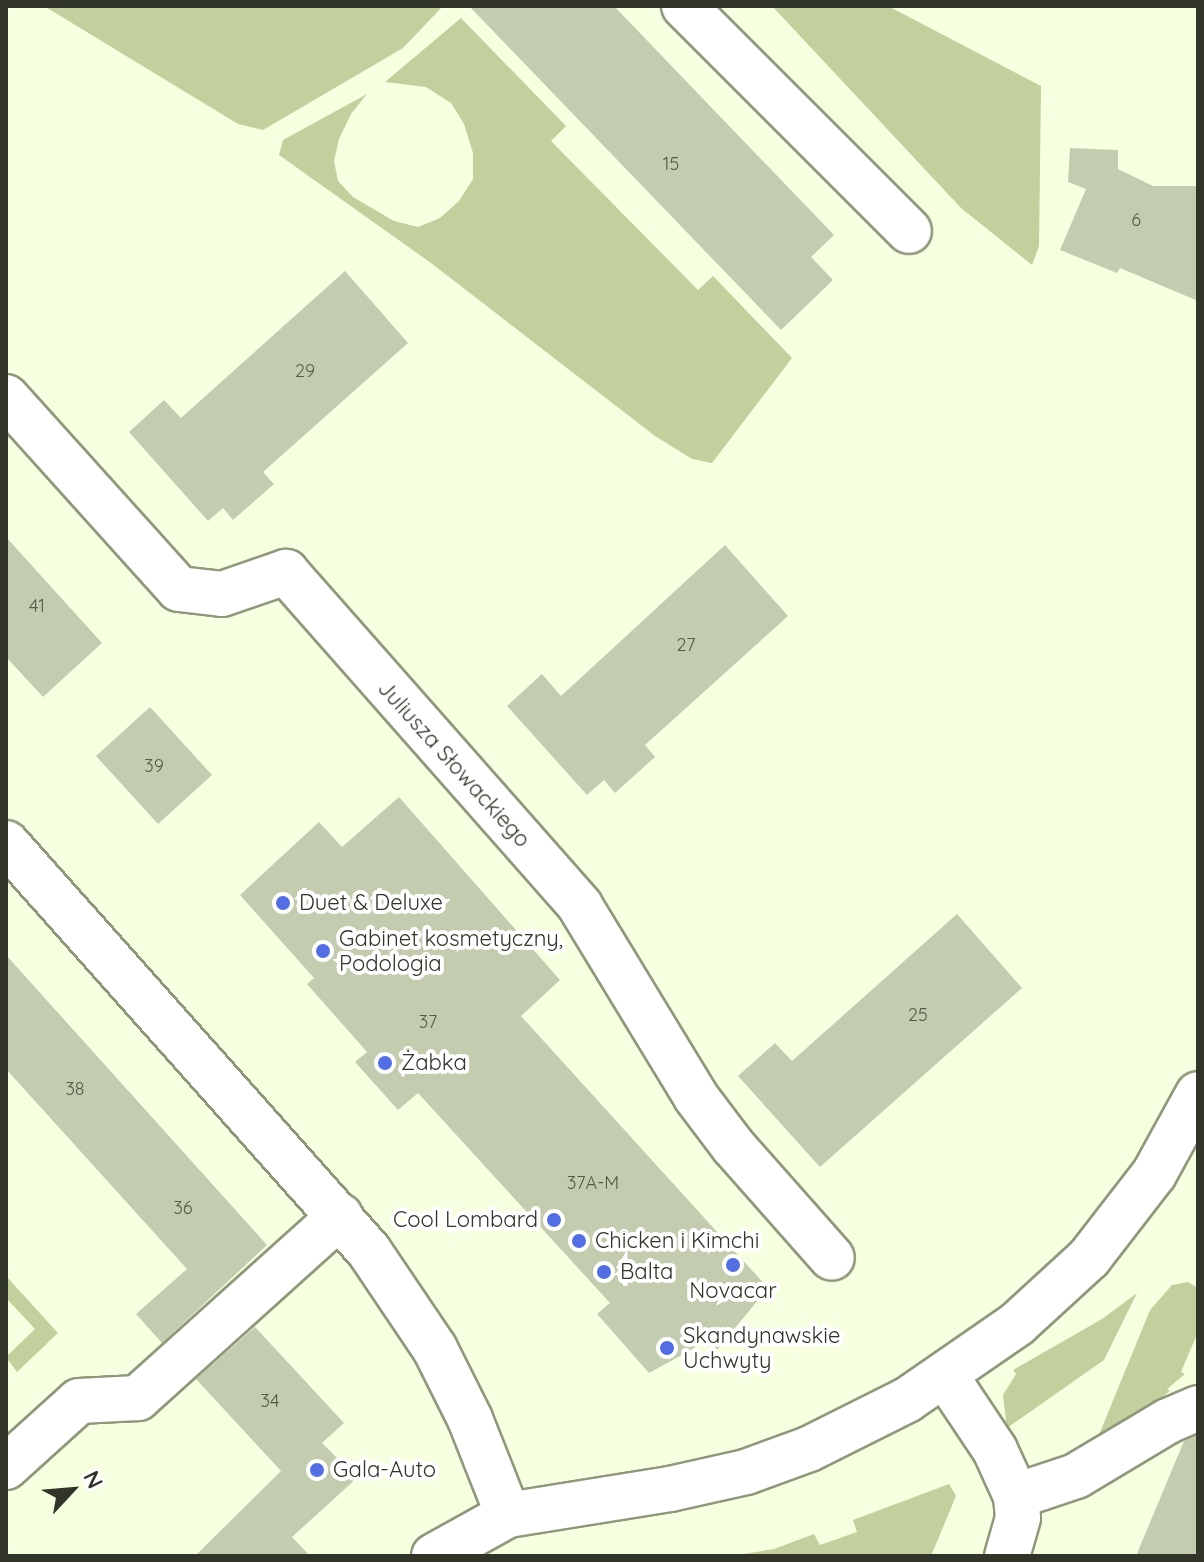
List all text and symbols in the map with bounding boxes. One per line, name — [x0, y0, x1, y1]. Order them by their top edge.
house number: 15 — [663, 153, 679, 175]
house number: 6 — [1131, 209, 1141, 231]
house number: 29 — [295, 360, 315, 382]
house number: 41 — [29, 595, 45, 617]
house number: 27 — [677, 634, 695, 656]
street label: Juliusza Słowackiego — [372, 675, 536, 853]
house number: 39 — [144, 755, 164, 777]
place label: Duet & Deluxe — [299, 890, 443, 916]
marker: Duet & Deluxe — [274, 894, 292, 912]
place label: Gabinet kosmetyczny, Podologia — [339, 925, 563, 976]
marker: Gabinet kosmetyczny, Podologia — [314, 942, 332, 960]
house number: 25 — [908, 1004, 928, 1026]
house number: 37 — [419, 1011, 437, 1033]
place label: Żabka — [401, 1050, 467, 1076]
marker: Żabka — [376, 1054, 394, 1072]
house number: 38 — [65, 1078, 85, 1100]
house number: 37A-M — [567, 1172, 619, 1194]
house number: 36 — [173, 1197, 193, 1219]
place label: Cool Lombard — [393, 1207, 538, 1233]
marker: Cool Lombard — [545, 1211, 563, 1229]
place label: Chicken i Kimchi — [595, 1228, 759, 1254]
marker: Chicken i Kimchi — [570, 1232, 588, 1250]
marker: Novacar — [724, 1256, 742, 1274]
place label: Balta — [620, 1259, 673, 1285]
marker: Balta — [595, 1263, 613, 1281]
place label: Novacar — [689, 1278, 777, 1304]
place label: Skandynawskie Uchwyty — [683, 1322, 840, 1374]
marker: Skandynawskie Uchwyty — [658, 1339, 676, 1357]
house number: 34 — [261, 1390, 279, 1412]
north arrow — [32, 1450, 112, 1530]
place label: Gala-Auto — [333, 1457, 436, 1483]
marker: Gala-Auto — [308, 1461, 326, 1479]
text: N — [77, 1466, 110, 1493]

